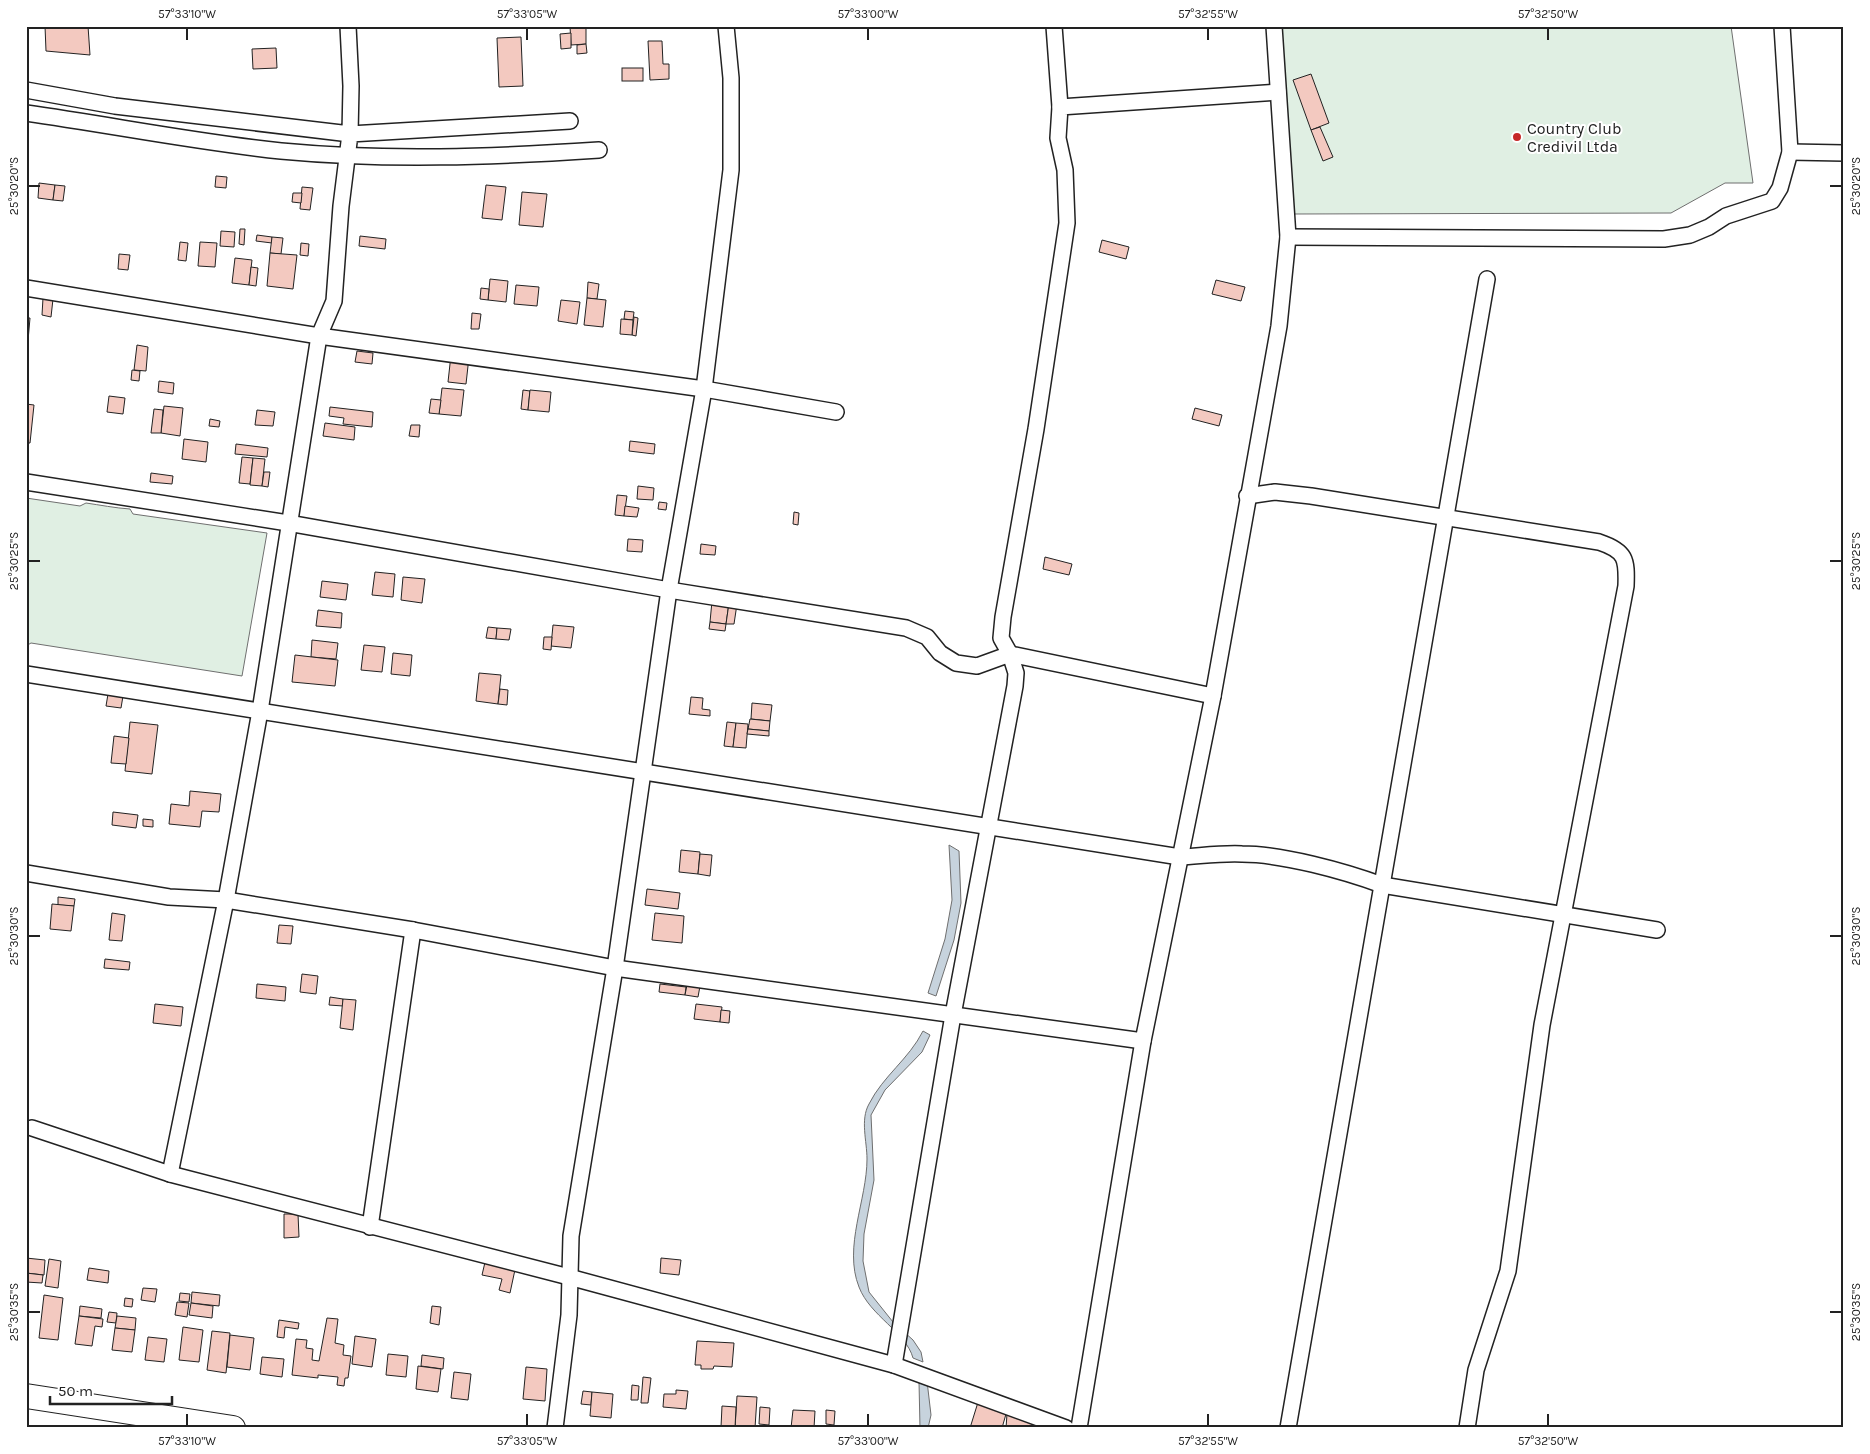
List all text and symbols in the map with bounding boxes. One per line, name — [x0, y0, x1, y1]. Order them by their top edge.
text: 57°33'10"W — [158, 7, 216, 21]
text: 57°33'05"W — [497, 7, 558, 21]
text: 57°33'00"W — [838, 7, 899, 21]
text: 57°32'55"W — [1178, 7, 1238, 21]
text: 57°32'50"W — [1518, 7, 1578, 21]
place label: Country Club Credivil Ltda — [1527, 119, 1621, 156]
marker: Country Club Credivil Ltda — [1511, 131, 1523, 143]
text: 25°30'20"S — [7, 157, 21, 215]
text: 25°30'20"S — [1849, 157, 1863, 215]
text: 25°30'25"S — [7, 532, 21, 590]
text: 25°30'25"S — [1849, 532, 1863, 590]
text: 25°30'30"S — [7, 907, 21, 965]
text: 25°30'30"S — [1849, 907, 1863, 965]
text: 25°30'35"S — [7, 1283, 21, 1341]
text: 25°30'35"S — [1849, 1283, 1863, 1341]
scale bar — [50, 1374, 172, 1406]
text: 50 m — [58, 1382, 93, 1400]
text: 57°33'10"W — [158, 1434, 216, 1448]
text: 57°33'05"W — [497, 1434, 558, 1448]
text: 57°33'00"W — [838, 1434, 899, 1448]
text: 57°32'55"W — [1178, 1434, 1238, 1448]
text: 57°32'50"W — [1518, 1434, 1578, 1448]

